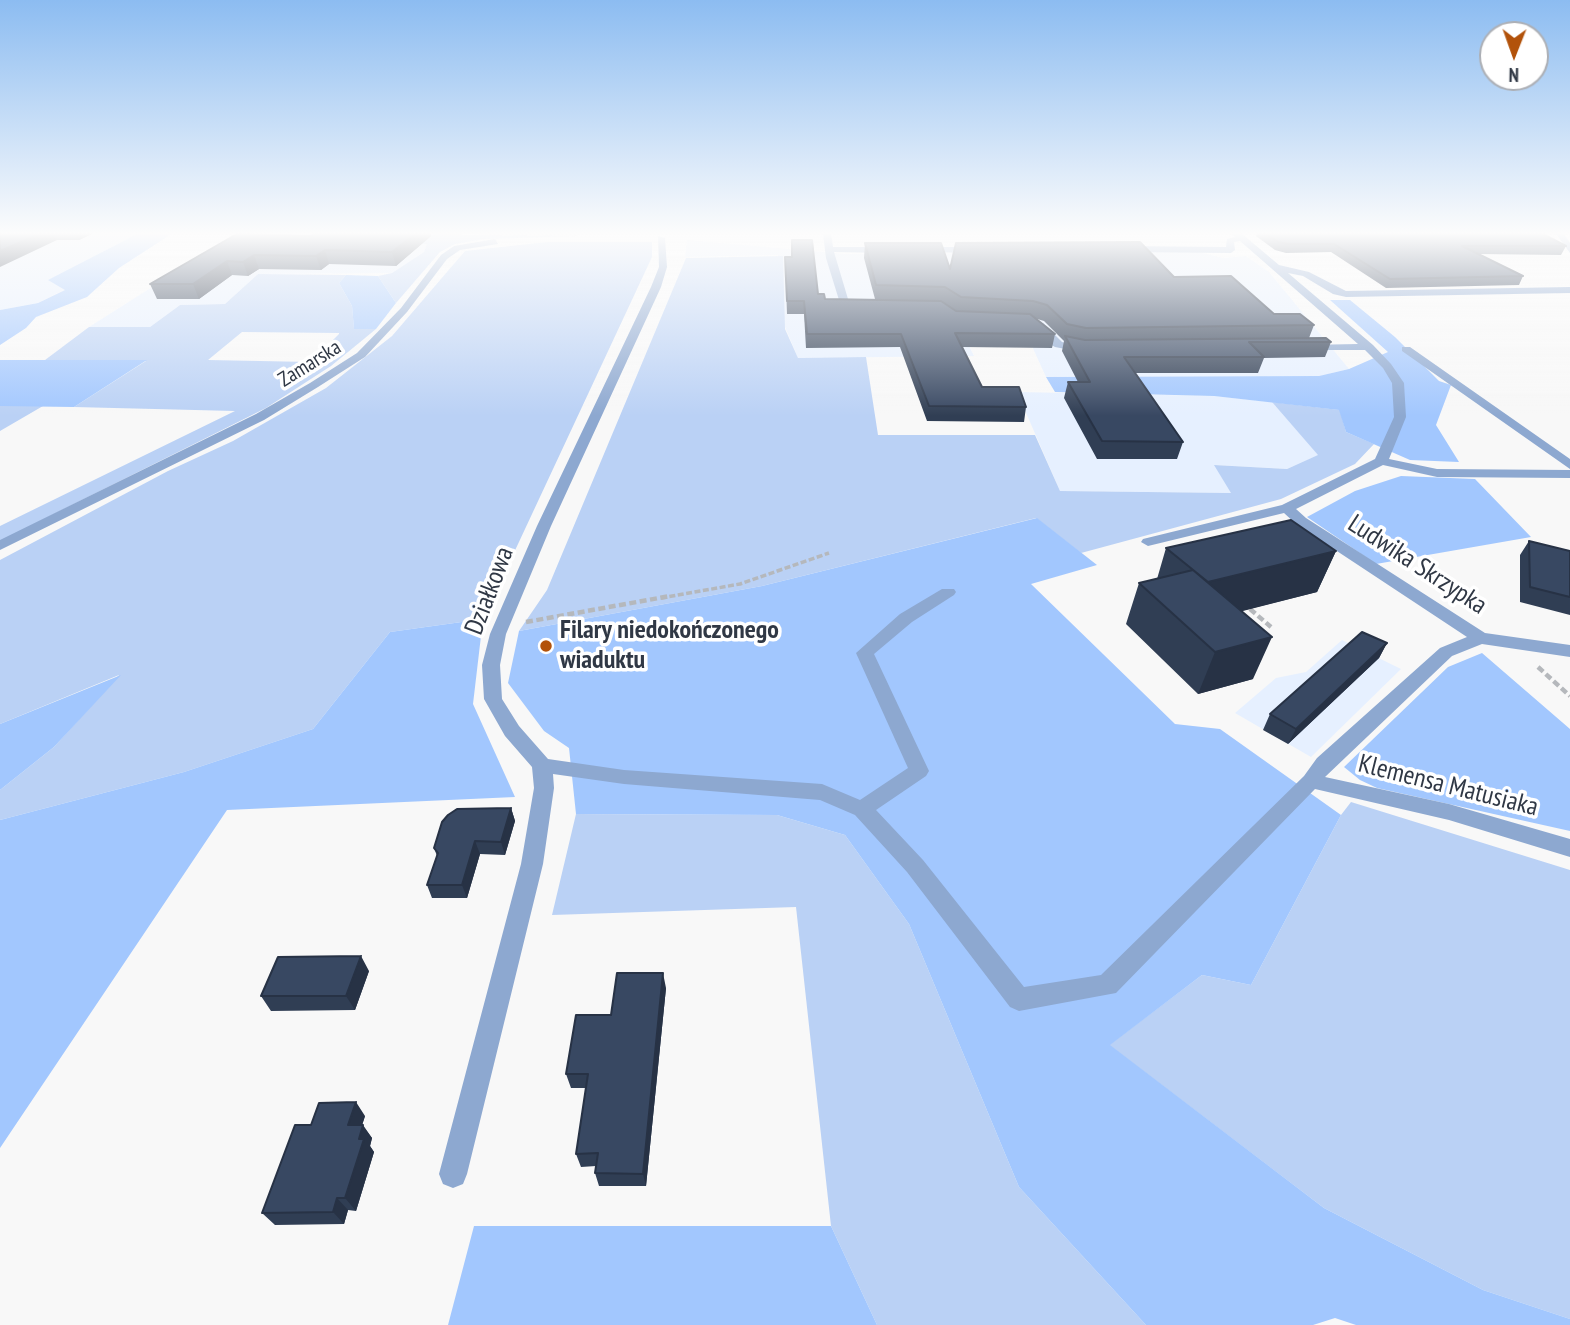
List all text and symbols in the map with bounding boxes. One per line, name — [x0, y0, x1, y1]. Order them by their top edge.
north arrow — [1479, 21, 1549, 91]
text: N — [1508, 63, 1519, 87]
street label: Zamarska — [274, 335, 346, 393]
street label: Ludwika Skrzypka — [1342, 509, 1492, 621]
street label: Działkowa — [459, 543, 521, 639]
place label: Filary niedokończonego wiaduktu — [560, 615, 779, 676]
marker: Filary niedokończonego wiaduktu — [538, 638, 554, 654]
street label: Klemensa Matusiaka — [1355, 749, 1541, 823]

